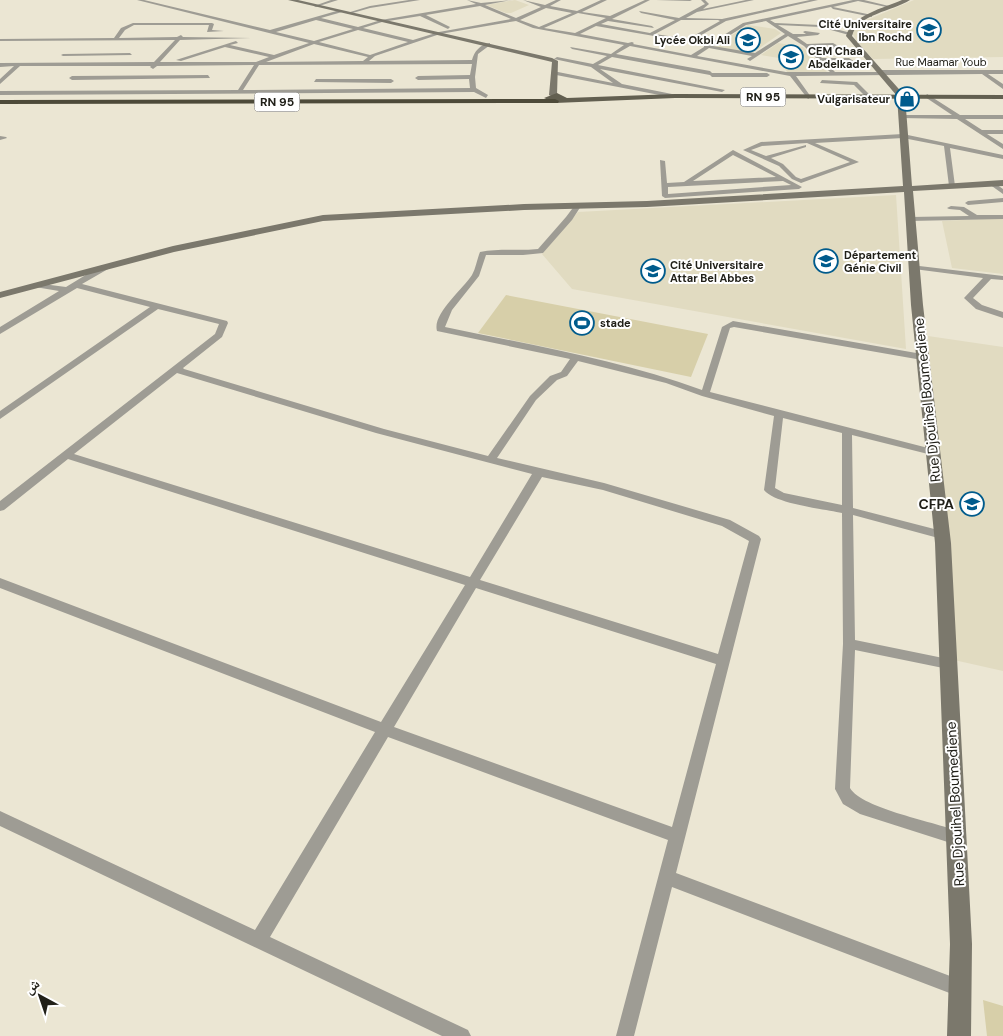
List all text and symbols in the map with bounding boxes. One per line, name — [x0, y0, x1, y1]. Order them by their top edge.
place label: Cité Universitaire Ibn Rochd — [818, 17, 912, 44]
school or university icon: Cité Universitaire Ibn Rochd — [916, 17, 942, 43]
school or university icon: Lycée Okbi Ali — [735, 27, 761, 53]
place label: Lycée Okbi Ali — [654, 33, 730, 47]
school or university icon: CEM Chaa Abdelkader — [778, 44, 804, 70]
place label: CEM Chaa Abdelkader — [808, 44, 871, 71]
street label: Rue Maamar Youb — [895, 55, 987, 69]
shop icon: Vulgarisateur — [894, 86, 920, 112]
road number: RN 95 — [740, 88, 786, 106]
road number: RN 95 — [254, 92, 300, 111]
place label: Vulgarisateur — [817, 92, 890, 106]
school or university icon: Département Génie Civil — [813, 248, 839, 274]
place label: Département Génie Civil — [844, 248, 917, 275]
school or university icon: Cité Universitaire Attar Bel Abbes — [640, 258, 666, 284]
place label: Cité Universitaire Attar Bel Abbes — [670, 258, 764, 285]
sports icon: stade — [569, 310, 595, 336]
place label: stade — [600, 316, 631, 330]
street label: Rue Djouihel Boumediene — [909, 317, 945, 483]
school or university icon: CFPA — [959, 491, 985, 517]
place label: CFPA — [918, 495, 954, 513]
street label: Rue Djouihel Boumediene — [942, 721, 968, 887]
north arrow — [15, 971, 65, 1021]
text: ش — [20, 974, 43, 998]

